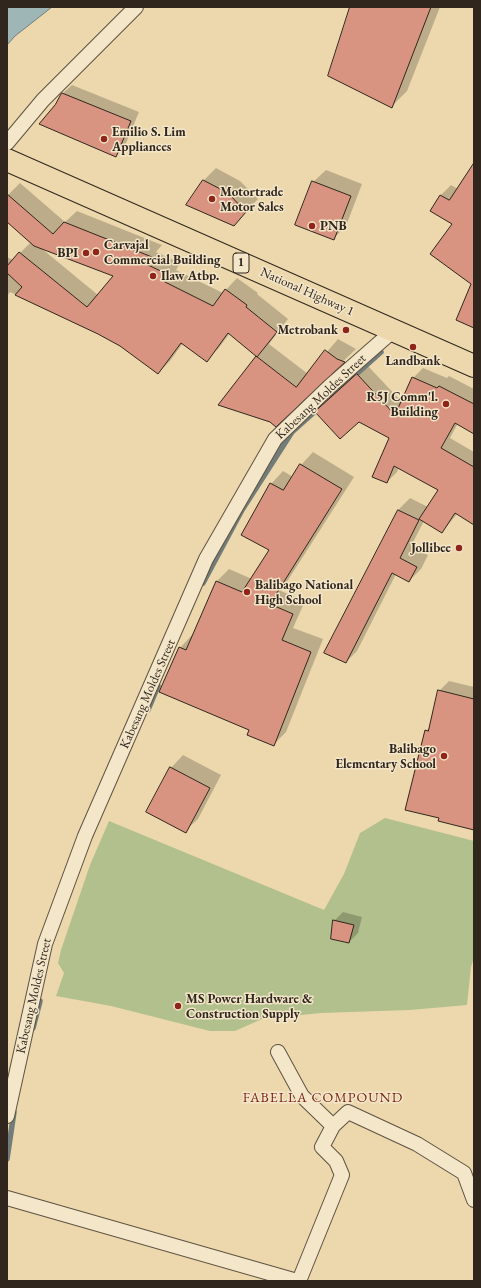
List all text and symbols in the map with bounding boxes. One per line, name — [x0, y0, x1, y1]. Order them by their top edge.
place label: Emilio S. Lim Appliances — [112, 124, 186, 155]
marker: Emilio S. Lim Appliances — [99, 134, 109, 144]
place label: Motortrade Motor Sales — [220, 184, 284, 215]
marker: Motortrade Motor Sales — [207, 194, 217, 204]
place label: PNB — [320, 218, 347, 234]
marker: PNB — [307, 221, 317, 231]
place label: Carvajal Commercial Building — [104, 237, 221, 268]
place label: BPI — [57, 245, 78, 261]
marker: Carvajal Commercial Building — [91, 247, 101, 257]
marker: BPI — [81, 248, 91, 258]
road number: 1 — [233, 253, 249, 273]
street label: National Highway 1 — [258, 264, 356, 320]
place label: Ilaw Atbp. — [161, 268, 219, 284]
marker: Ilaw Atbp. — [148, 271, 158, 281]
place label: Metrobank — [277, 322, 338, 338]
marker: Metrobank — [341, 325, 351, 335]
marker: Landbank — [408, 342, 418, 352]
street label: Kabesang Moldes Street — [272, 351, 370, 443]
place label: Landbank — [385, 353, 441, 369]
place label: R5J Comm'l. Building — [367, 389, 438, 420]
marker: R5J Comm'l. Building — [441, 399, 451, 409]
place label: Jollibee — [411, 540, 451, 556]
marker: Jollibee — [454, 543, 464, 553]
place label: Balibago National High School — [255, 577, 353, 608]
marker: Balibago National High School — [242, 587, 252, 597]
street label: Kabesang Moldes Street — [117, 637, 179, 751]
place label: Balibago Elementary School — [336, 741, 436, 772]
marker: Balibago Elementary School — [439, 751, 449, 761]
street label: Kabesang Moldes Street — [13, 937, 55, 1055]
place label: MS Power Hardware & Construction Supply — [186, 991, 312, 1022]
marker: MS Power Hardware & Construction Supply — [173, 1001, 183, 1011]
district label: FABELLA COMPOUND — [243, 1090, 403, 1106]

